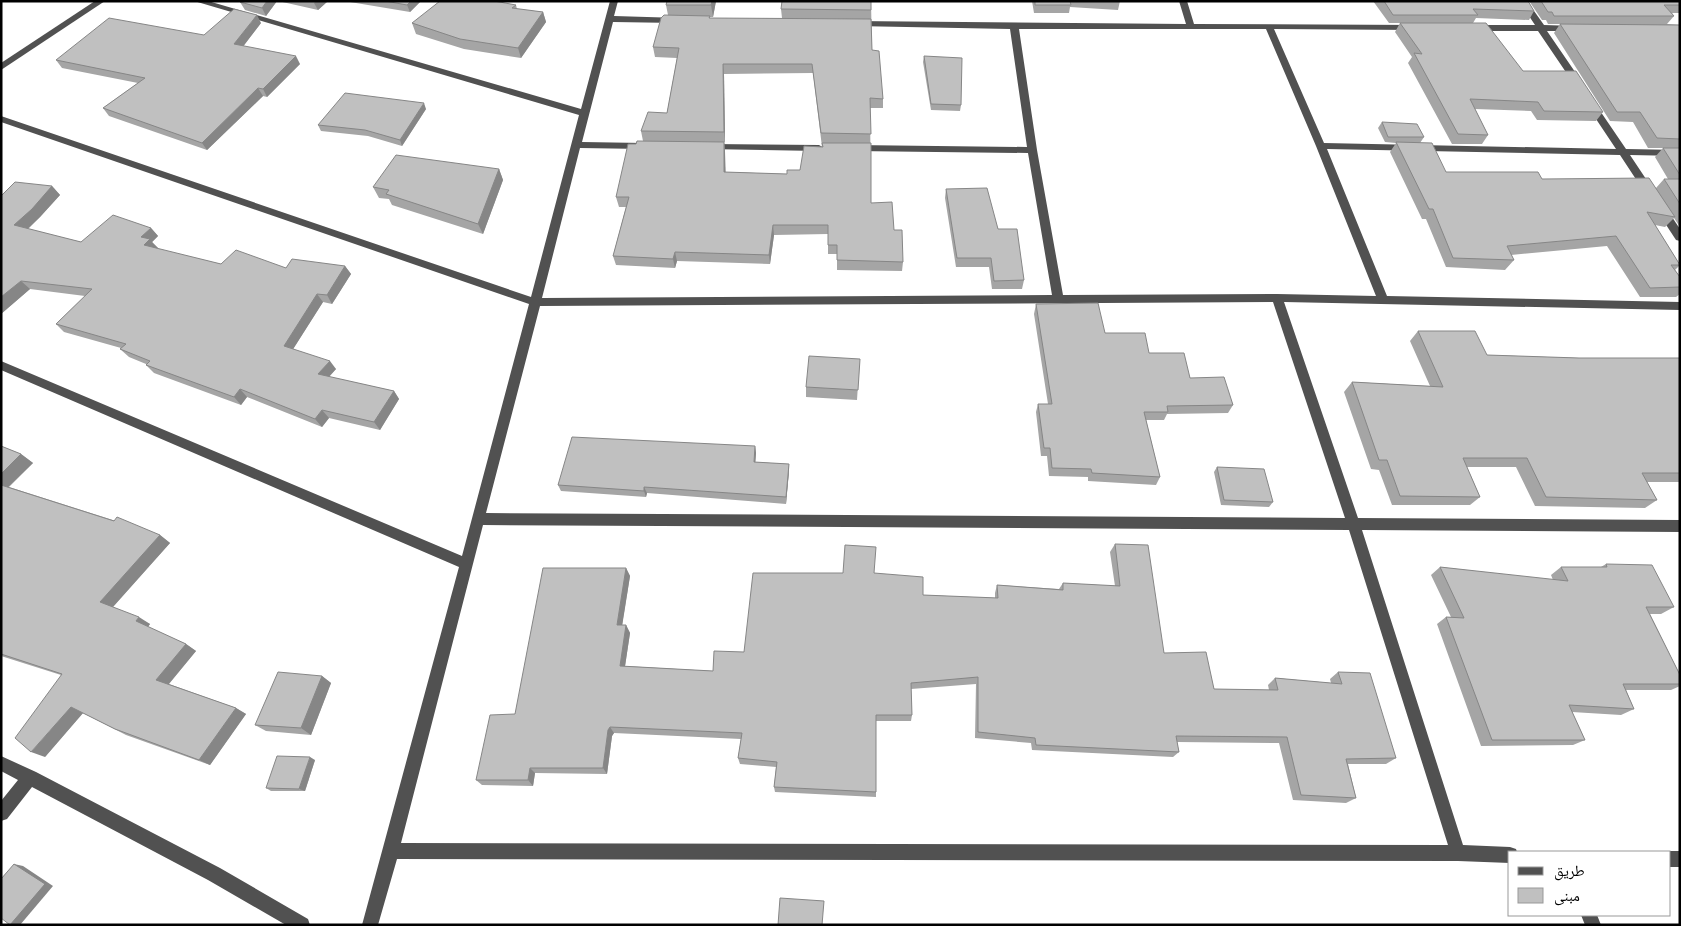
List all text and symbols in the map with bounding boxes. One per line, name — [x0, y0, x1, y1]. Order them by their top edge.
legend — [1508, 851, 1671, 916]
text: طريق — [1554, 861, 1585, 881]
text: مبنى — [1554, 886, 1580, 906]

